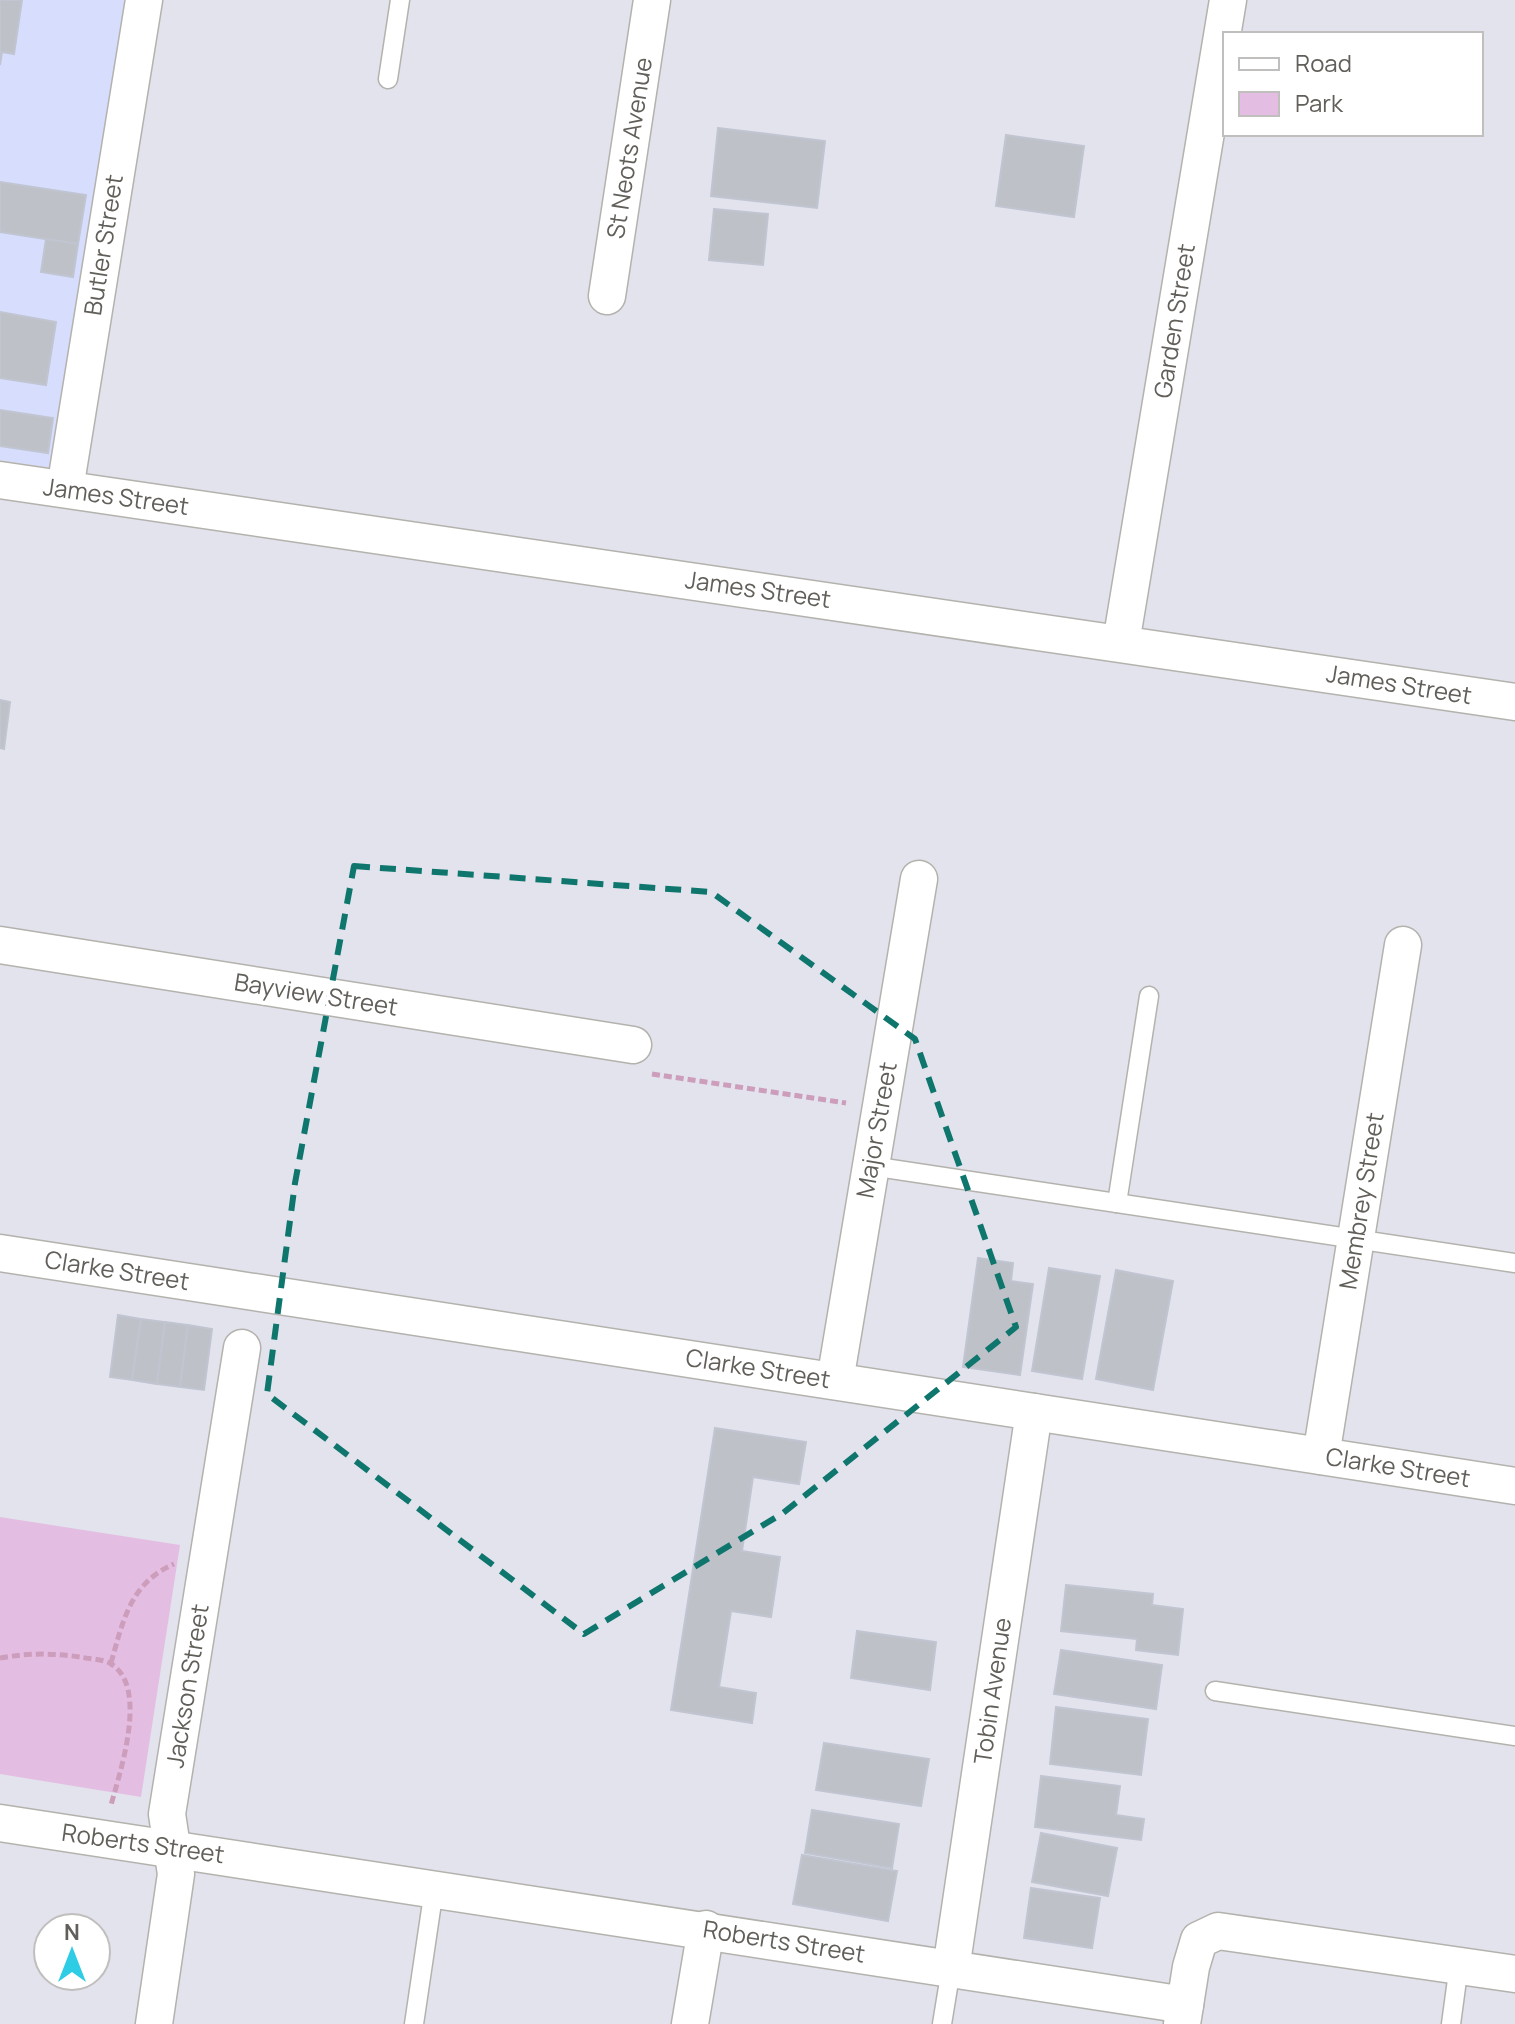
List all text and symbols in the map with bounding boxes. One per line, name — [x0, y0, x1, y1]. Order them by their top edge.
legend — [1223, 32, 1483, 136]
text: Road — [1295, 46, 1352, 79]
street label: St Neots Avenue — [598, 55, 659, 241]
text: Park — [1295, 86, 1344, 119]
street label: Butler Street — [75, 172, 130, 318]
street label: Garden Street — [1145, 241, 1202, 400]
street label: James Street — [41, 469, 191, 522]
street label: James Street — [683, 562, 833, 615]
street label: James Street — [1324, 656, 1474, 711]
street label: Bayview Street — [232, 964, 400, 1023]
street label: Major Street — [847, 1059, 904, 1200]
street label: Membrey Street — [1330, 1110, 1391, 1292]
street label: Clarke Street — [43, 1242, 192, 1297]
street label: Clarke Street — [684, 1340, 833, 1395]
street label: Clarke Street — [1324, 1439, 1473, 1494]
street label: Jackson Street — [157, 1601, 216, 1770]
street label: Tobin Avenue — [965, 1615, 1018, 1766]
street label: Roberts Street — [60, 1815, 227, 1870]
street label: Roberts Street — [701, 1911, 868, 1970]
north arrow — [32, 1912, 112, 1992]
text: N — [64, 1917, 80, 1947]

